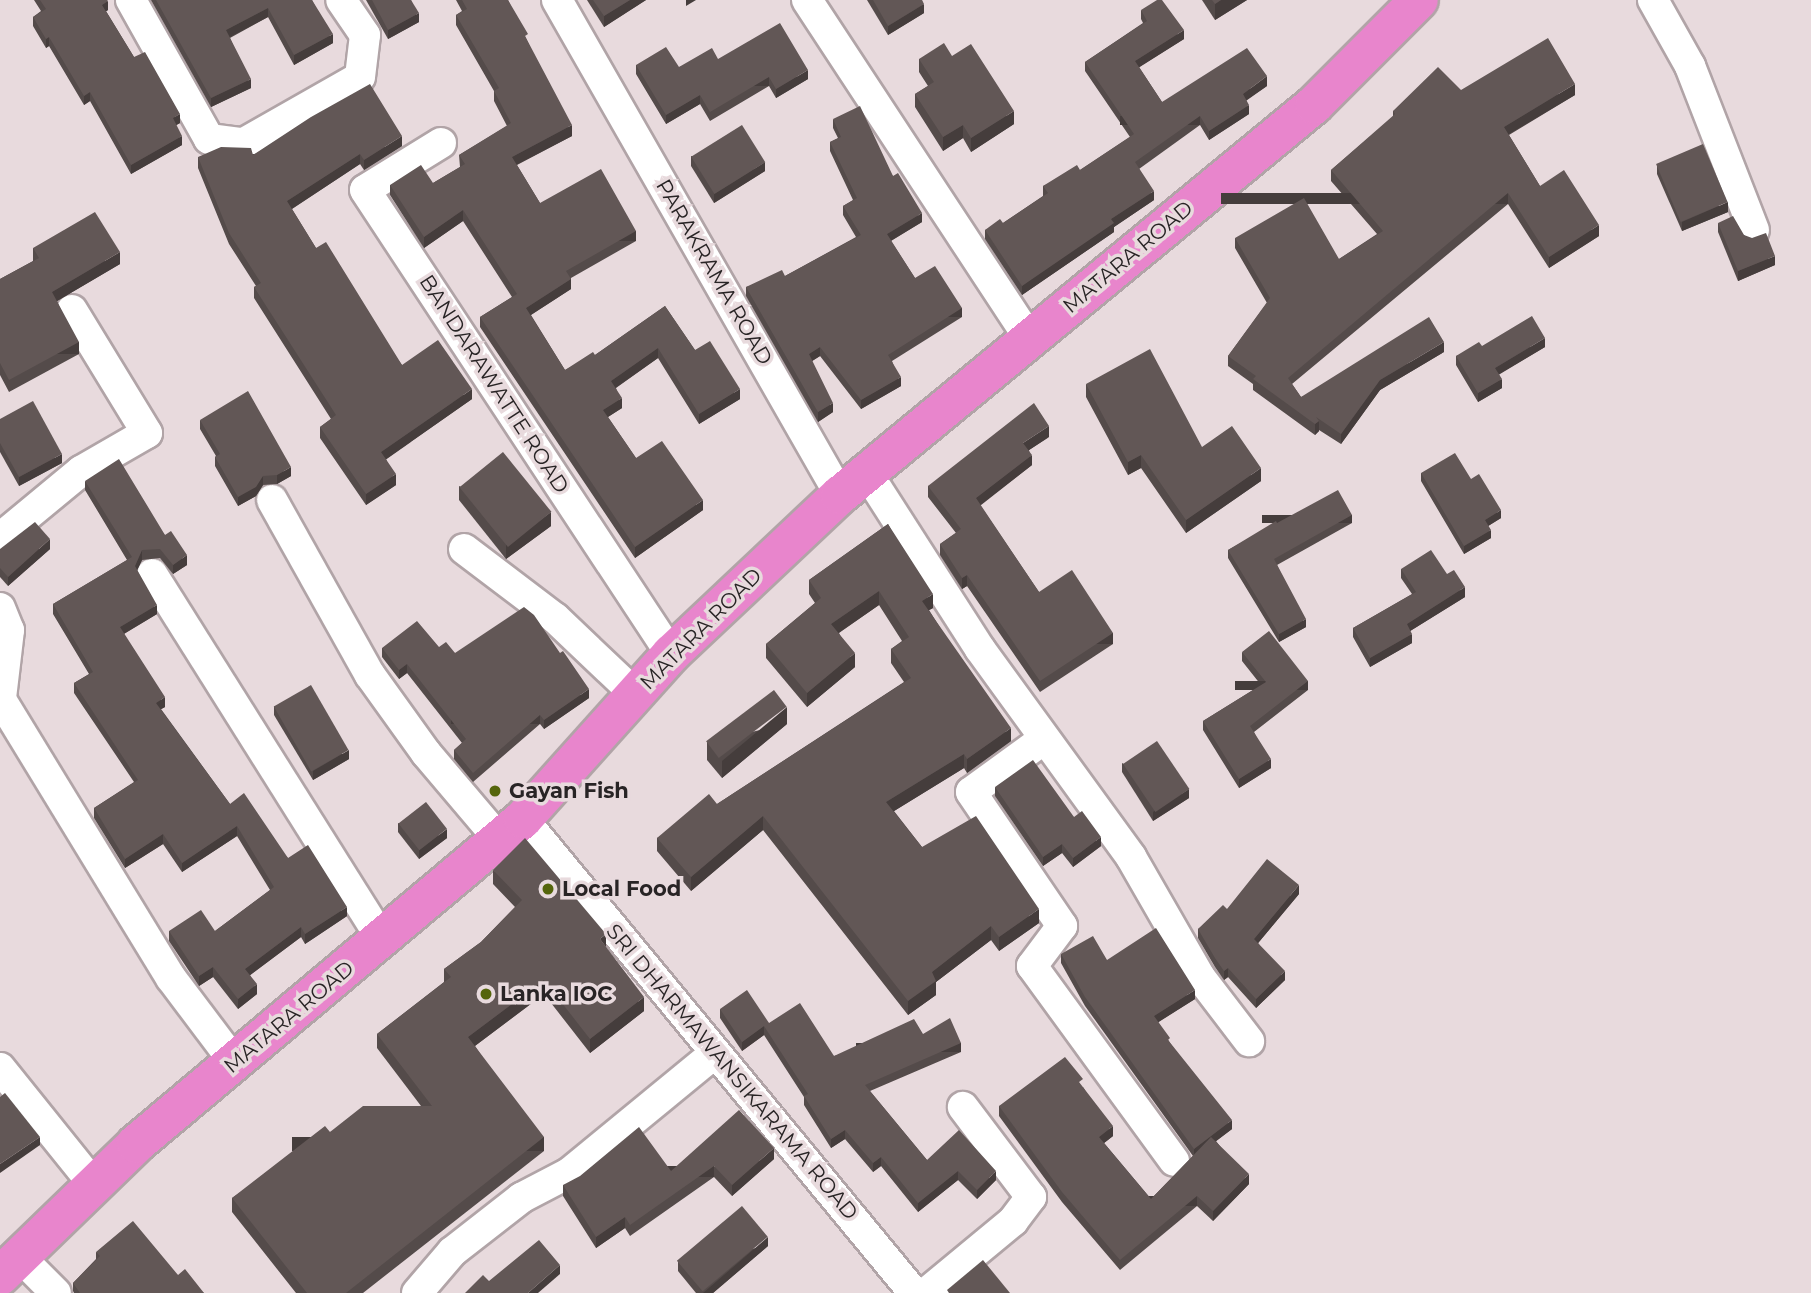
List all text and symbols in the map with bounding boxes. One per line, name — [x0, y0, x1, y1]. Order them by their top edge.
street label: PARAKRAMA ROAD — [651, 175, 777, 369]
street label: MATARA ROAD — [1058, 195, 1198, 319]
street label: BANDARAWATTE ROAD — [414, 270, 574, 498]
street label: MATARA ROAD — [635, 563, 767, 695]
place label: Gayan Fish — [509, 778, 629, 804]
marker: Gayan Fish — [487, 783, 503, 799]
place label: Local Food — [562, 876, 681, 902]
marker: Local Food — [540, 881, 556, 897]
street label: SRI DHARMAWANSIKARAMA ROAD — [601, 919, 863, 1225]
street label: MATARA ROAD — [219, 955, 359, 1079]
place label: Lanka IOC — [500, 981, 612, 1007]
marker: Lanka IOC — [478, 986, 494, 1002]

